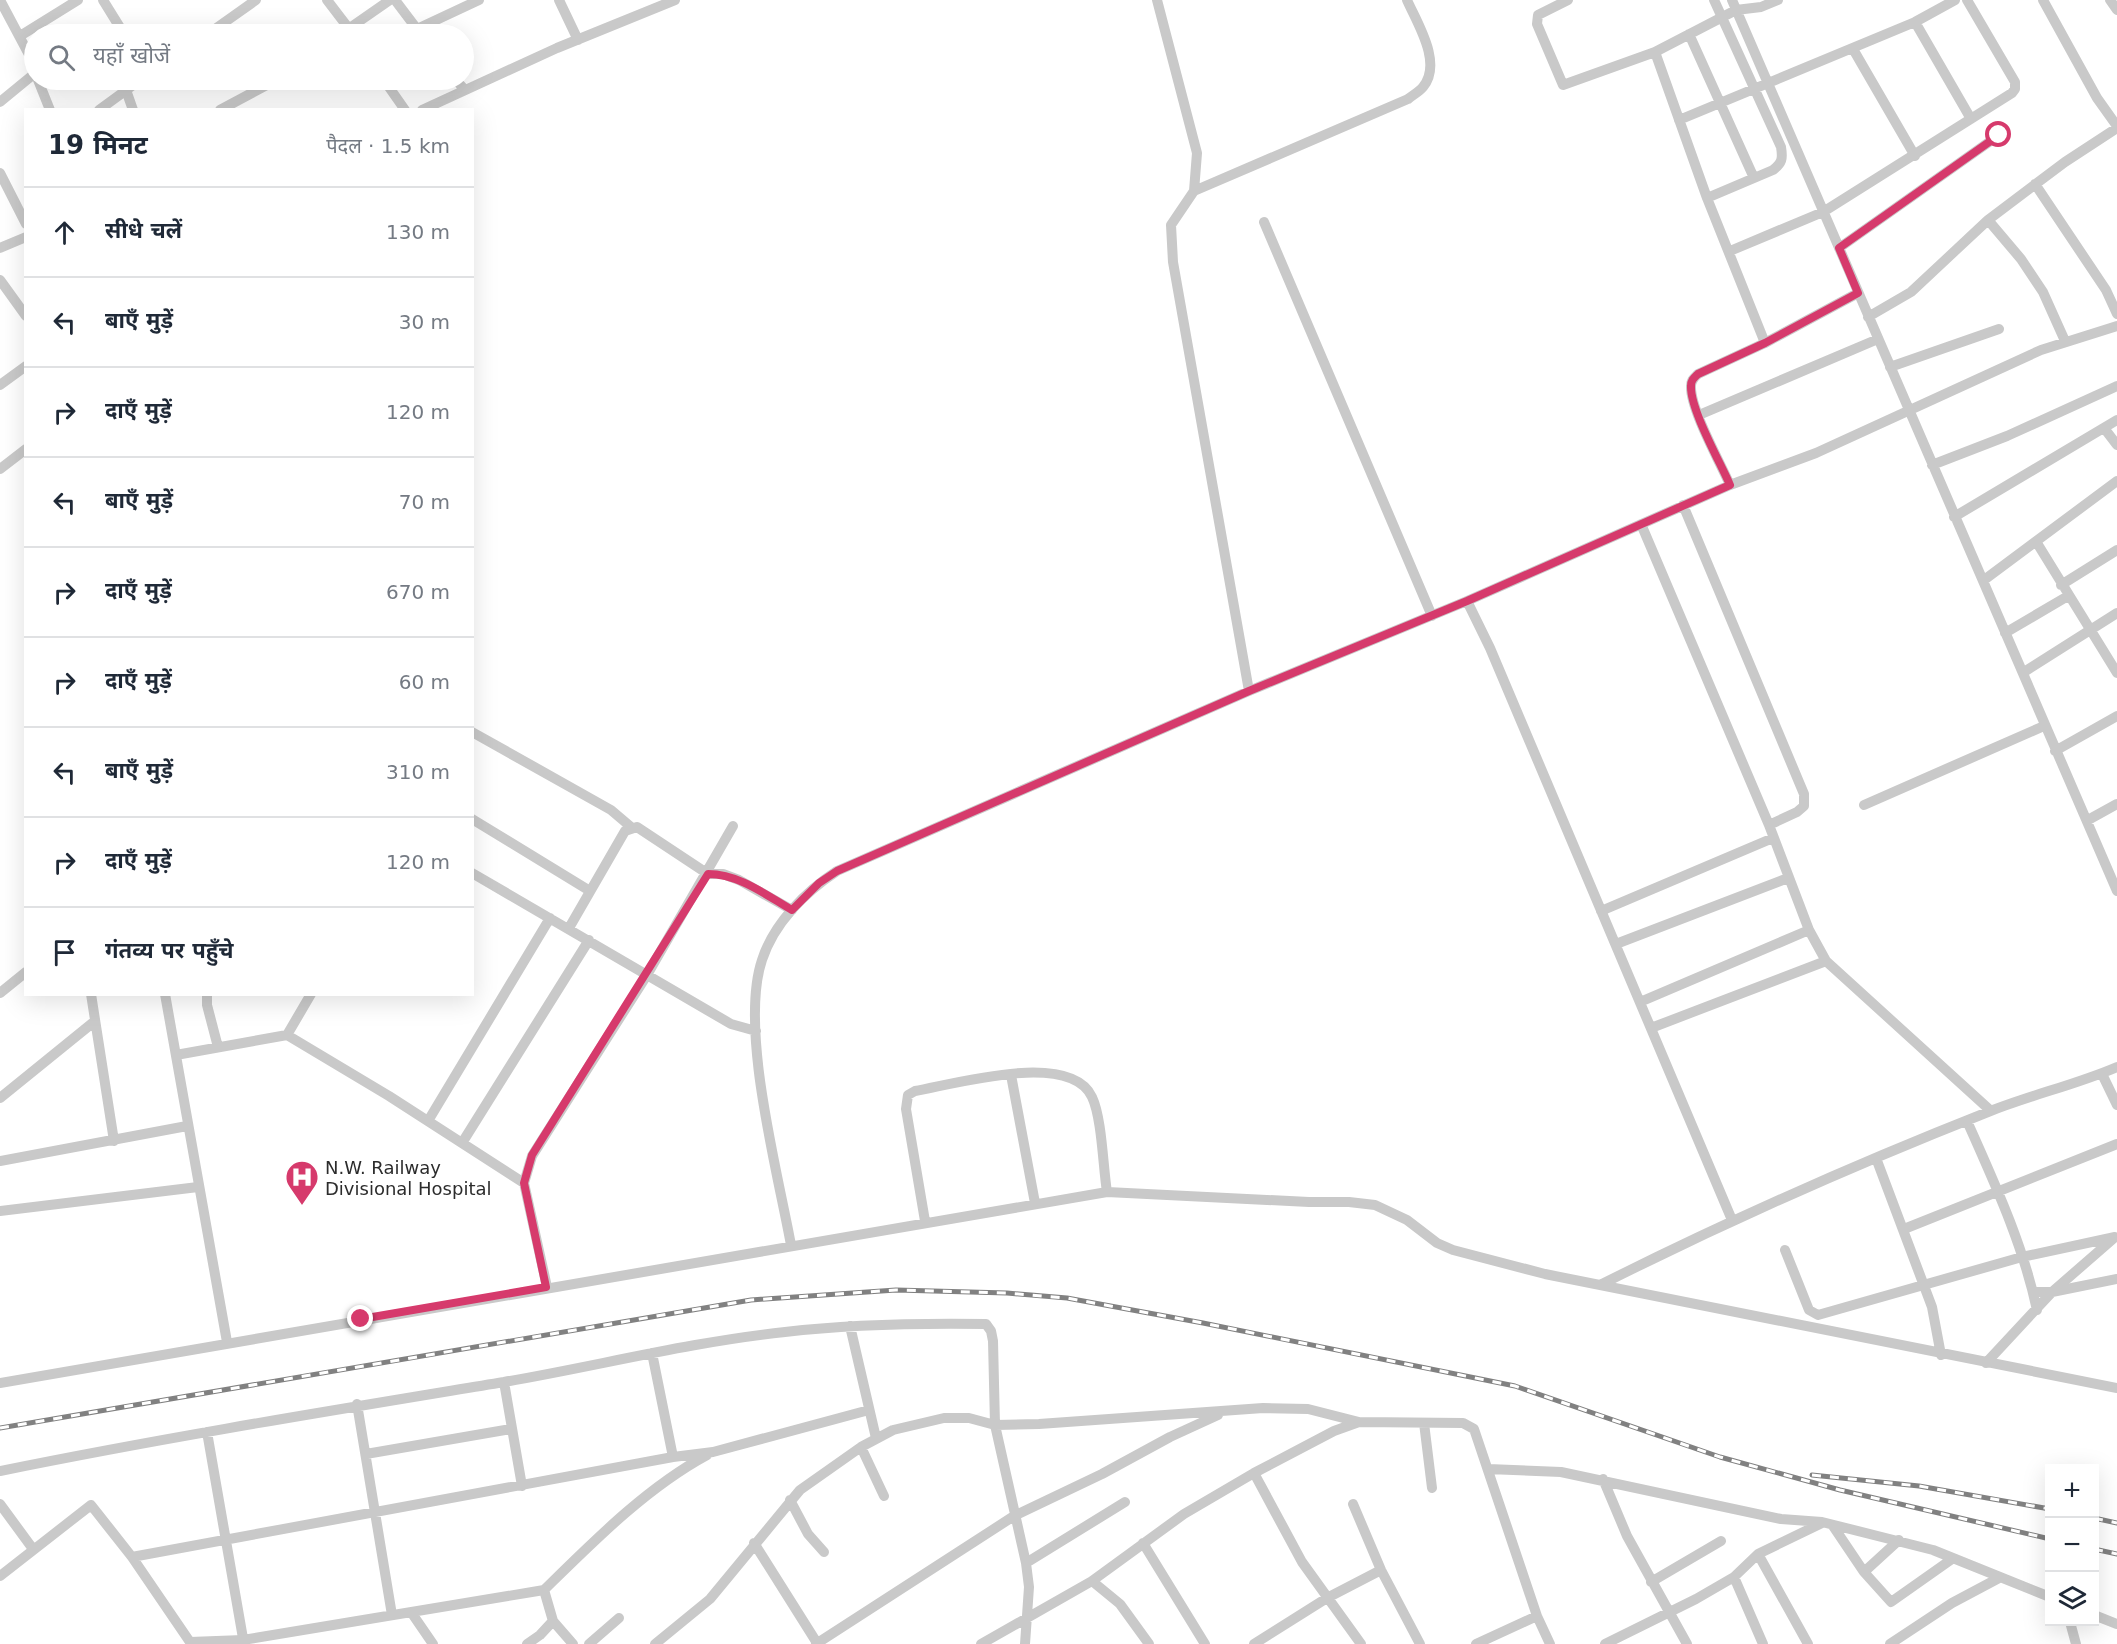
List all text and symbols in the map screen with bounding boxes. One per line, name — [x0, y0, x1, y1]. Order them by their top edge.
search box — [24, 24, 474, 90]
icon: search — [45, 41, 78, 74]
text: यहाँ खोजें — [93, 43, 170, 68]
route start — [1985, 121, 2011, 147]
text: 19 मिनट — [48, 130, 148, 160]
text: पैदल · 1.5 km — [326, 134, 450, 158]
icon: ahead — [48, 216, 81, 249]
text: सीधे चलें — [105, 218, 182, 243]
text: 130 m — [386, 220, 450, 244]
icon: left — [48, 306, 81, 339]
text: बाएँ मुड़ें — [105, 308, 173, 333]
text: 30 m — [399, 310, 450, 334]
icon: right — [48, 396, 81, 429]
text: दाएँ मुड़ें — [105, 398, 172, 423]
text: 120 m — [386, 400, 450, 424]
icon: left — [48, 486, 81, 519]
text: बाएँ मुड़ें — [105, 488, 173, 513]
text: 70 m — [399, 490, 450, 514]
icon: right — [48, 576, 81, 609]
text: दाएँ मुड़ें — [105, 578, 172, 603]
text: 670 m — [386, 580, 450, 604]
icon: right — [48, 666, 81, 699]
text: दाएँ मुड़ें — [105, 668, 172, 693]
text: 60 m — [399, 670, 450, 694]
icon: left — [48, 756, 81, 789]
text: बाएँ मुड़ें — [105, 758, 173, 783]
text: 310 m — [386, 760, 450, 784]
icon: right — [48, 846, 81, 879]
text: दाएँ मुड़ें — [105, 848, 172, 873]
text: 120 m — [386, 850, 450, 874]
icon: arrive — [48, 936, 81, 969]
text: गंतव्य पर पहुँचे — [105, 938, 233, 963]
place label: N.W. Railway Divisional Hospital — [325, 1157, 492, 1199]
hospital icon: N.W. Railway Divisional Hospital — [284, 1159, 320, 1206]
route end — [347, 1305, 373, 1331]
map controls — [2045, 1464, 2099, 1626]
button: + — [2045, 1464, 2099, 1518]
button: − — [2045, 1518, 2099, 1572]
button: layers — [2045, 1572, 2099, 1626]

